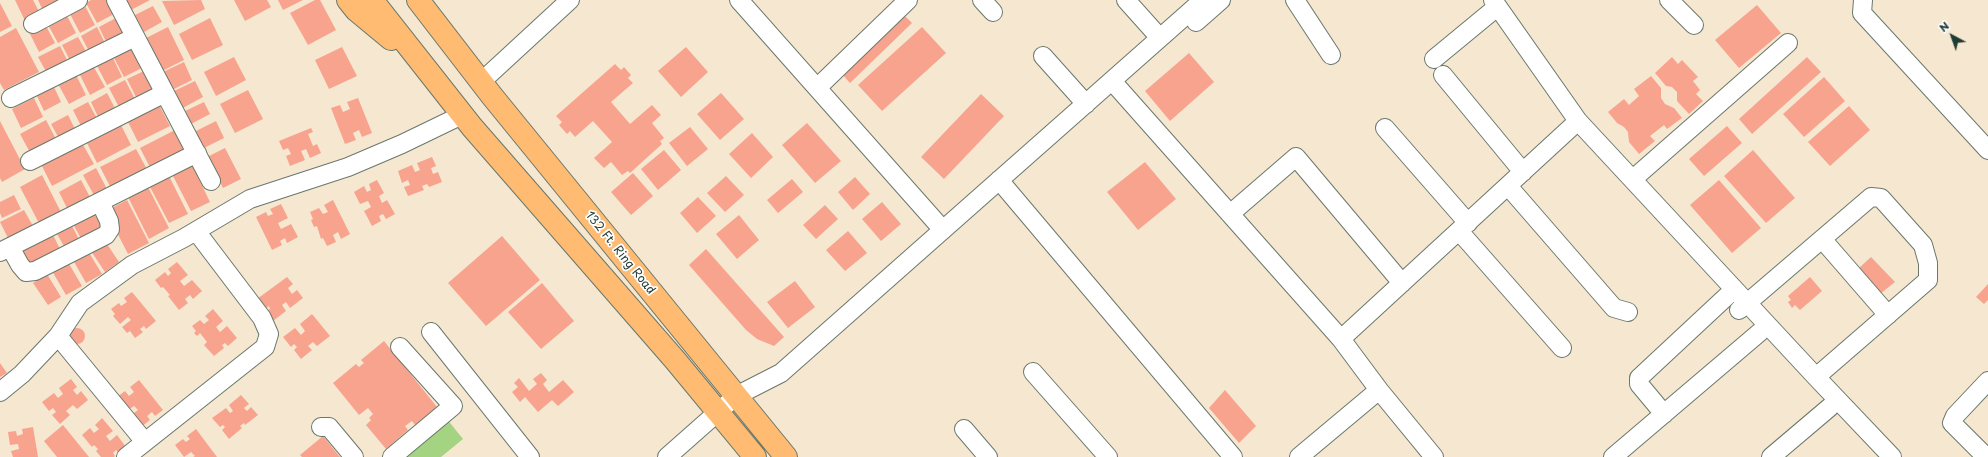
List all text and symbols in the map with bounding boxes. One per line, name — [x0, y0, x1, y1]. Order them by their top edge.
north arrow — [1932, 16, 1972, 56]
text: N — [1935, 17, 1953, 36]
street label: 132 Ft. Ring Road — [582, 209, 658, 297]

